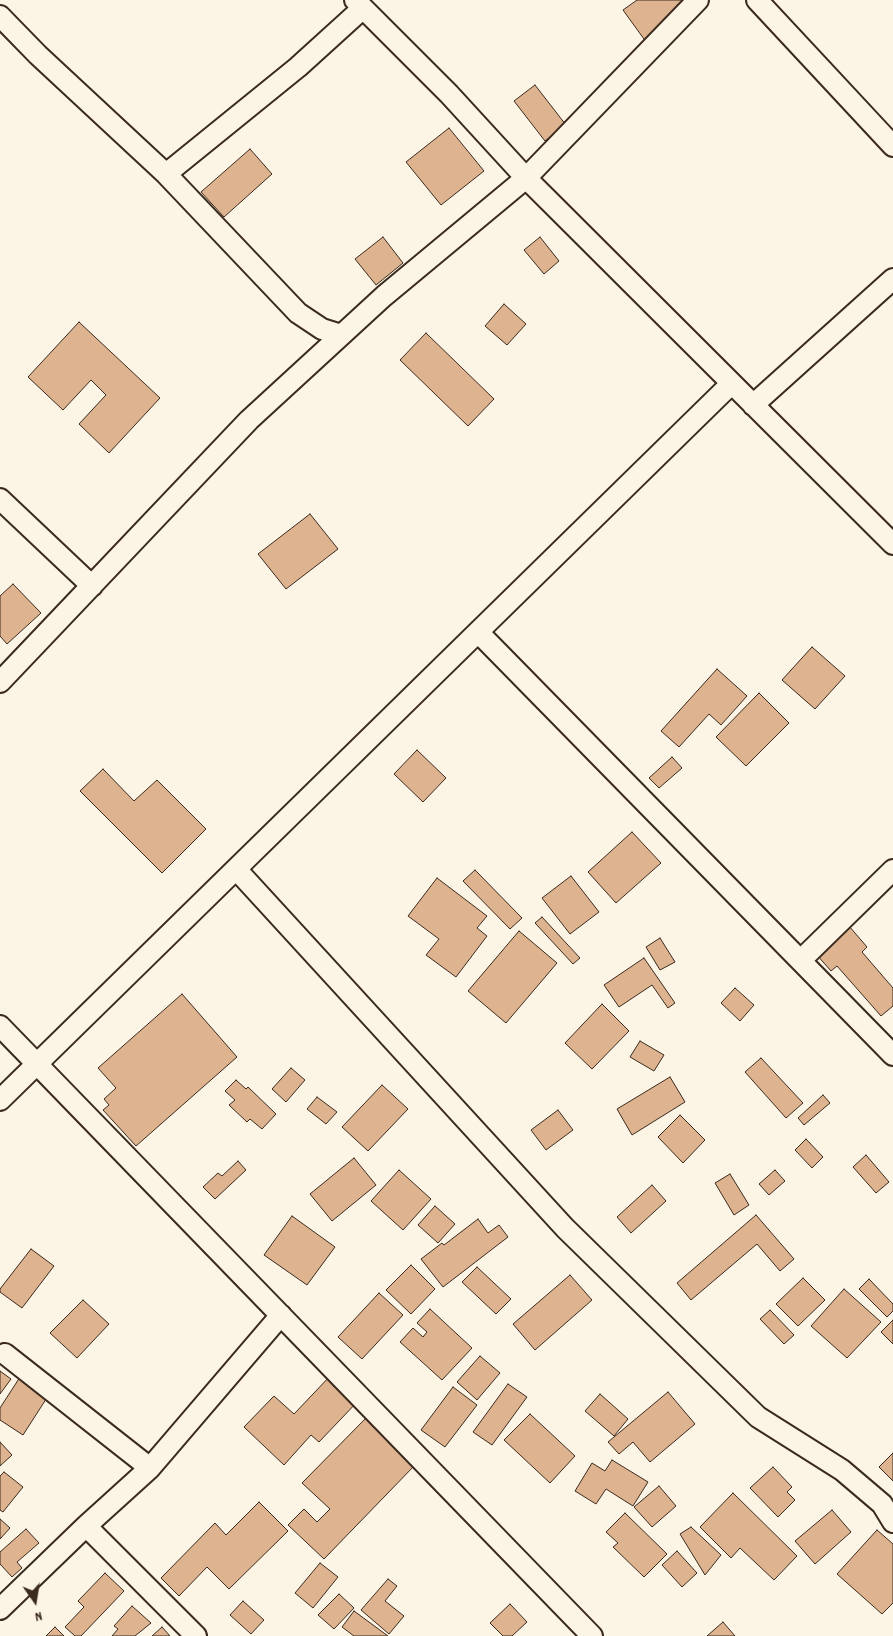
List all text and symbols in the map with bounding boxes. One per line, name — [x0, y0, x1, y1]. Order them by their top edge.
north arrow — [10, 1576, 60, 1626]
text: N — [33, 1605, 44, 1626]

